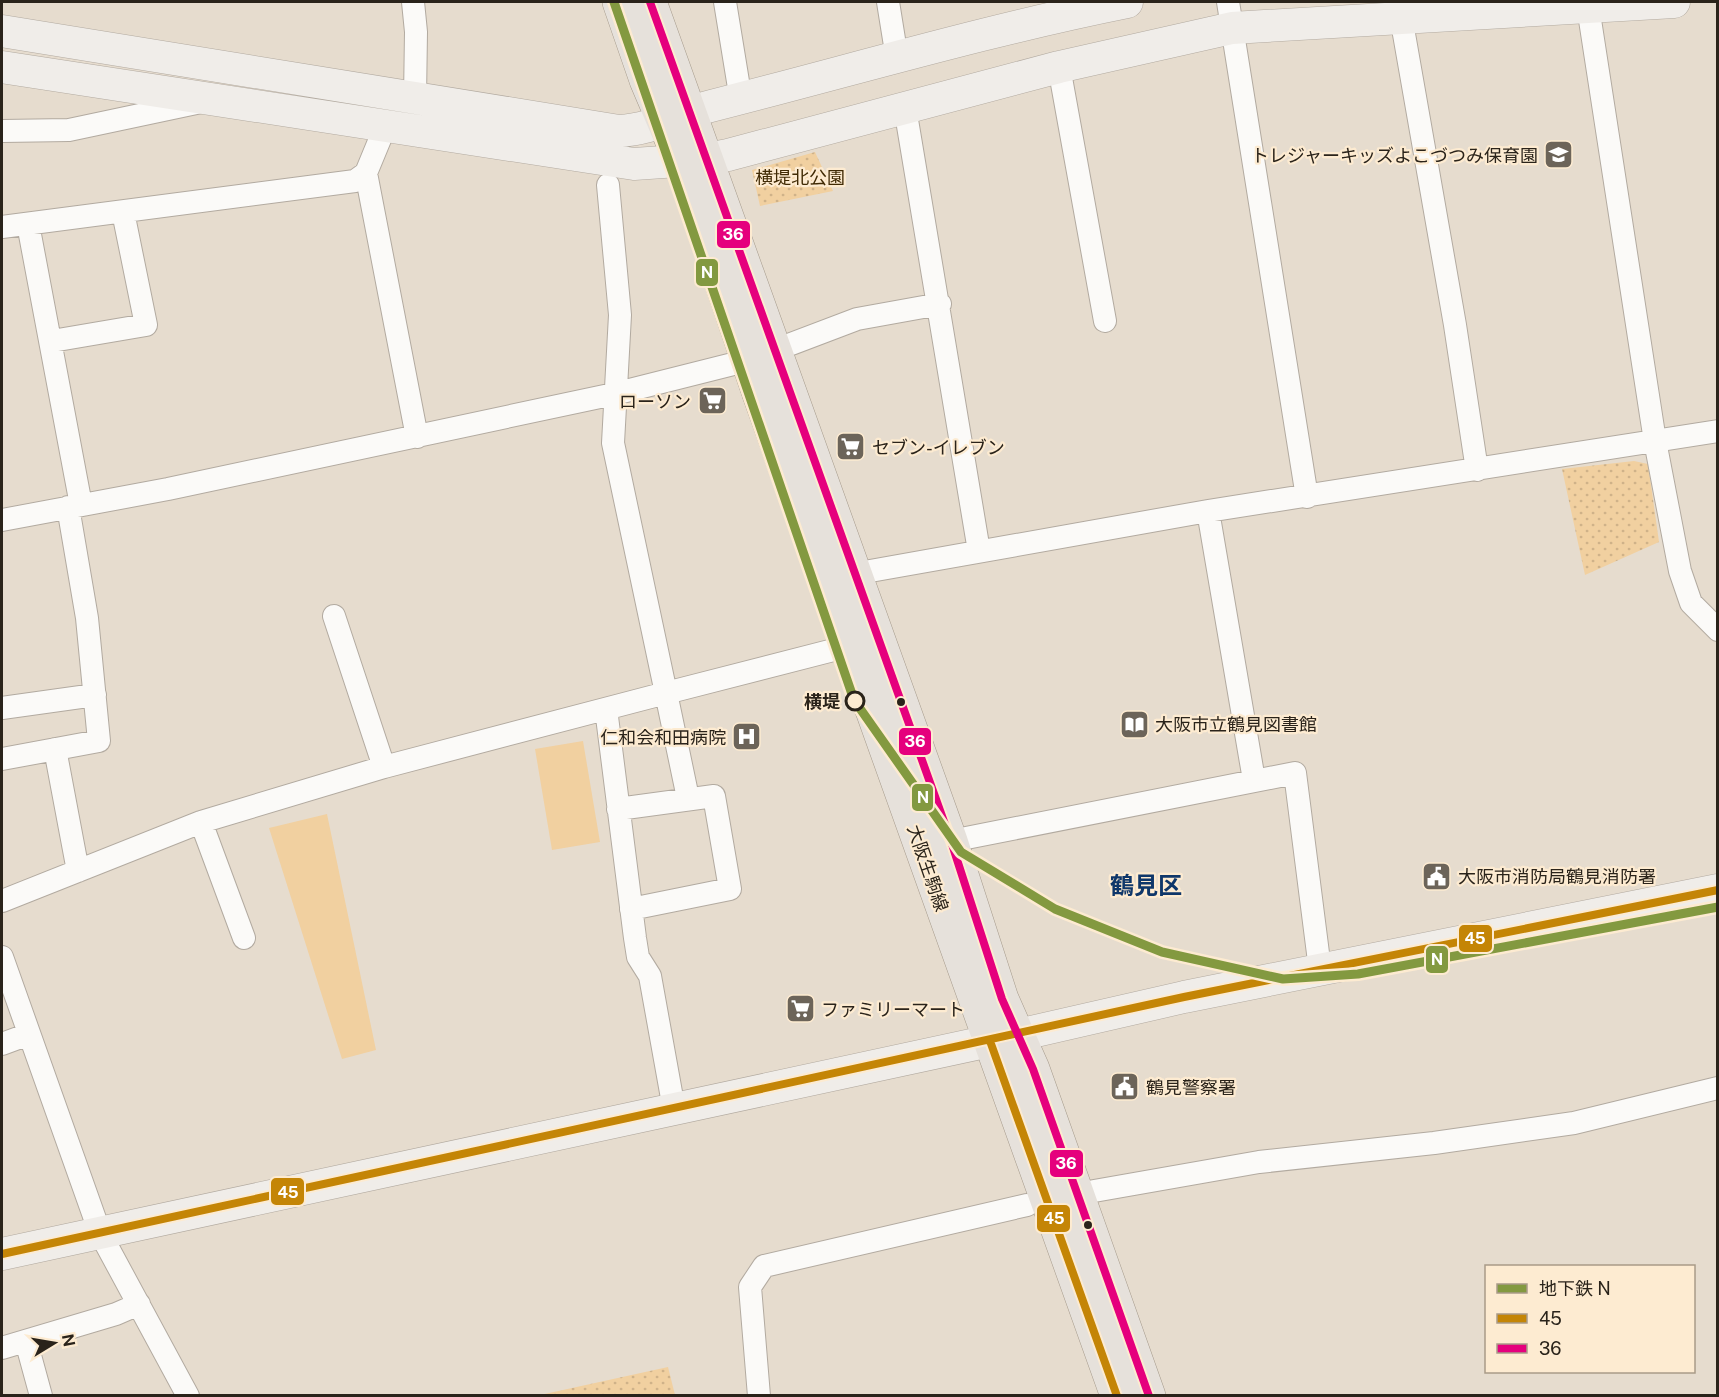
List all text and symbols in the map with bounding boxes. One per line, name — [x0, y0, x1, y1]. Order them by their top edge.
school or university icon: トレジャーキッズよこづつみ保育園 — [1543, 139, 1575, 171]
place label: トレジャーキッズよこづつみ保育園 — [1251, 145, 1538, 166]
park label: 横堤北公園 — [755, 167, 845, 188]
line badge: 36 — [716, 220, 751, 249]
text: 36 — [722, 225, 744, 244]
line badge: N — [695, 258, 719, 287]
text: N — [701, 263, 713, 282]
supermarket icon: ローソン — [696, 385, 728, 417]
place label: ローソン — [619, 391, 691, 412]
supermarket icon: セブン-イレブン — [835, 431, 867, 463]
place label: セブン-イレブン — [872, 437, 1005, 458]
place label: 横堤 — [804, 691, 840, 712]
marker: 横堤 — [845, 691, 865, 711]
unlabelled marker — [895, 696, 907, 708]
library icon: 大阪市立鶴見図書館 — [1118, 708, 1150, 740]
place label: 大阪市立鶴見図書館 — [1155, 714, 1317, 735]
hospital icon: 仁和会和田病院 — [731, 721, 763, 753]
place label: 仁和会和田病院 — [600, 727, 726, 748]
line badge: 36 — [898, 727, 932, 756]
text: 36 — [904, 732, 926, 751]
line badge: N — [911, 783, 934, 812]
text: N — [917, 788, 929, 807]
street label: 大阪生駒線 — [903, 822, 953, 914]
public building icon: 大阪市消防局鶴見消防署 — [1421, 860, 1453, 892]
place label: 大阪市消防局鶴見消防署 — [1458, 866, 1656, 887]
district label: 鶴見区 — [1110, 871, 1182, 899]
line badge: 45 — [1458, 924, 1493, 953]
text: 45 — [1464, 929, 1486, 948]
line badge: N — [1425, 945, 1449, 974]
text: N — [1431, 950, 1443, 969]
supermarket icon: ファミリーマート — [784, 993, 816, 1025]
place label: ファミリーマート — [821, 999, 965, 1020]
public building icon: 鶴見警察署 — [1109, 1071, 1141, 1103]
place label: 鶴見警察署 — [1146, 1077, 1236, 1098]
line badge: 36 — [1049, 1149, 1084, 1178]
text: 36 — [1055, 1154, 1077, 1173]
line badge: 45 — [270, 1177, 305, 1206]
text: 45 — [277, 1183, 299, 1202]
line badge: 45 — [1036, 1204, 1071, 1233]
text: 45 — [1043, 1209, 1065, 1228]
unlabelled marker — [1082, 1219, 1094, 1231]
legend — [1485, 1265, 1695, 1373]
text: 地下鉄 N — [1539, 1278, 1611, 1299]
text: 45 — [1539, 1308, 1562, 1329]
north arrow — [24, 1313, 84, 1373]
text: N — [58, 1332, 79, 1348]
text: 36 — [1539, 1338, 1561, 1359]

